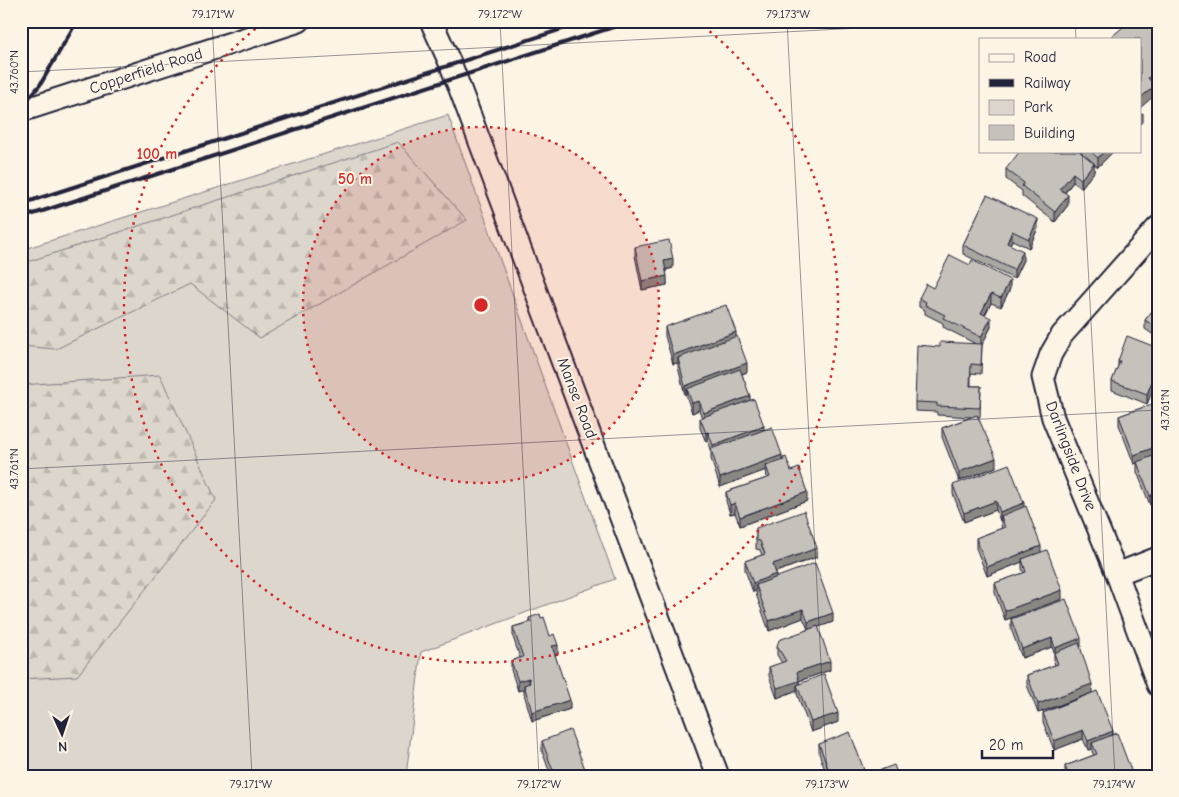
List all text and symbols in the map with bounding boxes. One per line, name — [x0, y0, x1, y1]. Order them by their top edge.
text: 79.171°W — [192, 7, 235, 21]
text: 79.172°W — [478, 7, 523, 21]
text: 79.173°W — [766, 7, 810, 21]
legend — [979, 38, 1142, 152]
street label: Copperfield Road — [87, 44, 205, 98]
text: Road — [1024, 48, 1056, 66]
text: 43.760°N — [7, 50, 21, 94]
text: Railway — [1024, 74, 1071, 92]
text: Park — [1024, 98, 1053, 116]
text: Building — [1024, 124, 1075, 142]
text: 100 m — [137, 145, 177, 163]
text: 50 m — [338, 170, 372, 188]
centre of rings — [472, 296, 490, 314]
street label: Manse Road — [553, 355, 601, 441]
text: 43.761°N — [1158, 389, 1172, 431]
street label: Darlingside Drive — [1042, 399, 1100, 513]
text: 43.761°N — [7, 448, 21, 490]
north arrow — [38, 710, 88, 760]
scale bar — [982, 727, 1053, 759]
text: 20 m — [989, 736, 1023, 754]
text: N — [58, 738, 68, 755]
text: 79.171°W — [230, 777, 273, 791]
text: 79.172°W — [517, 777, 562, 791]
text: 79.173°W — [805, 777, 849, 791]
text: 79.174°W — [1093, 777, 1136, 791]

